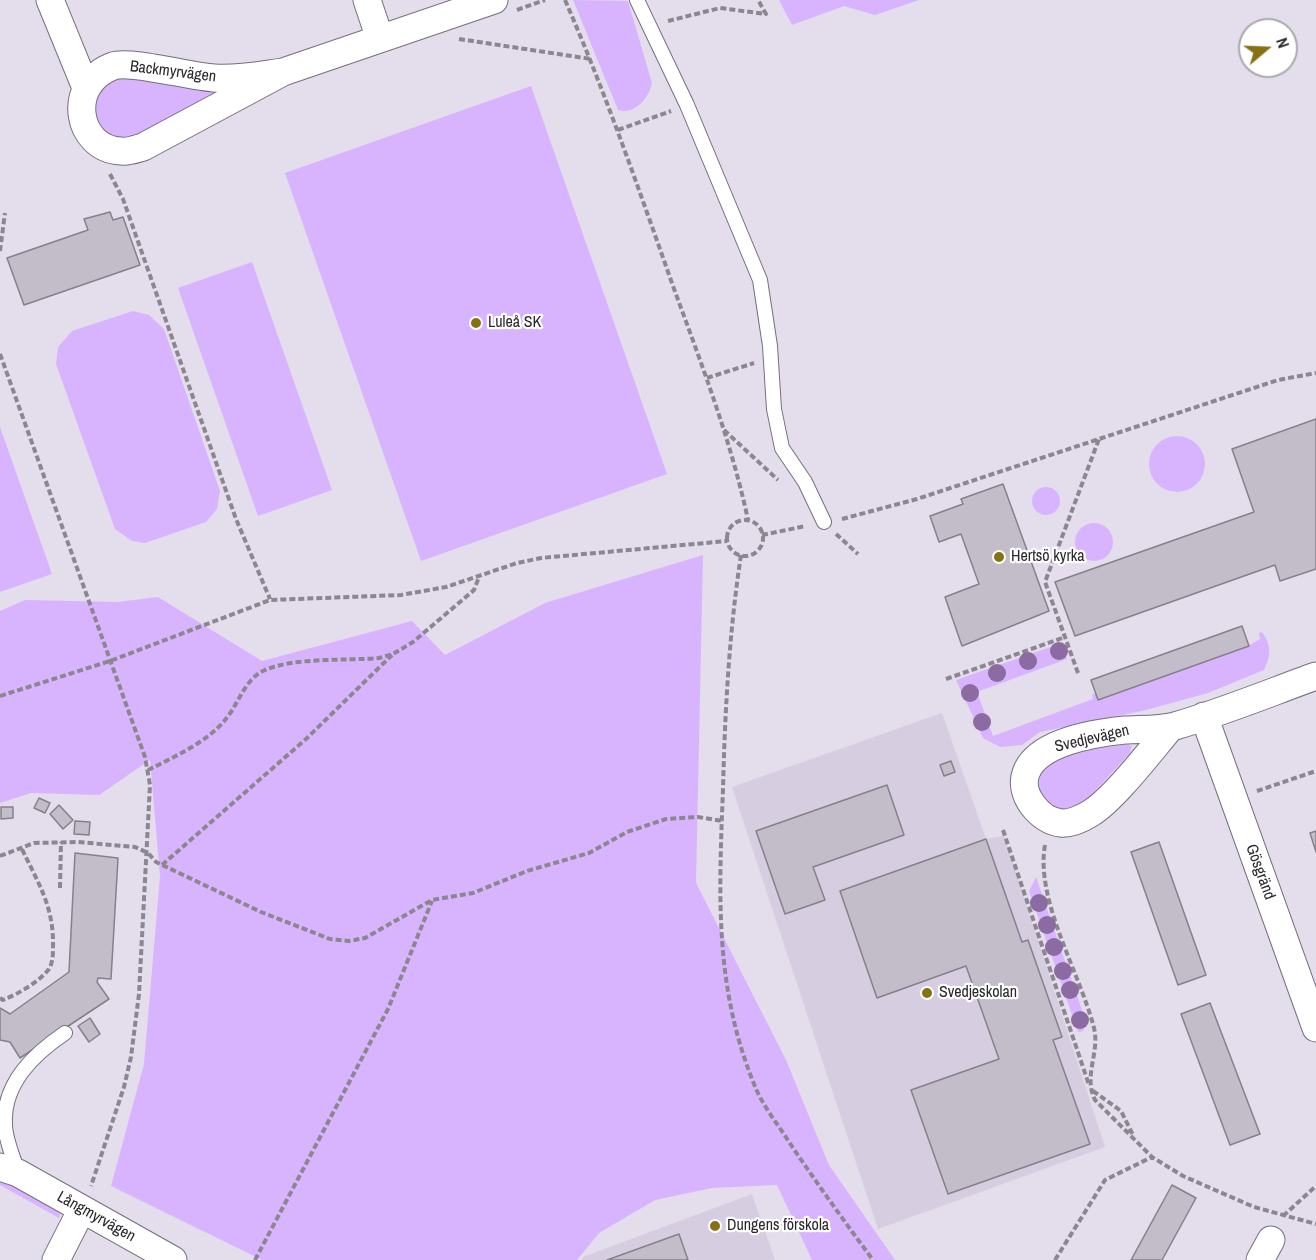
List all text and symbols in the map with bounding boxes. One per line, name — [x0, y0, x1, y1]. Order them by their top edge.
north arrow — [1238, 18, 1298, 78]
text: N — [1271, 35, 1295, 51]
street label: Backmyrvägen — [129, 57, 217, 87]
place label: Luleå SK — [488, 313, 541, 333]
marker: Luleå SK — [469, 316, 483, 330]
place label: Hertsö kyrka — [1011, 547, 1085, 567]
marker: Hertsö kyrka — [992, 550, 1006, 564]
street label: Svedjevägen — [1053, 721, 1131, 757]
street label: Gösgränd — [1241, 842, 1279, 902]
place label: Svedjeskolan — [939, 983, 1017, 1003]
marker: Svedjeskolan — [920, 986, 934, 1000]
street label: Långmyrvägen — [53, 1188, 139, 1246]
place label: Dungens förskola — [727, 1216, 829, 1236]
marker: Dungens förskola — [708, 1219, 722, 1233]

